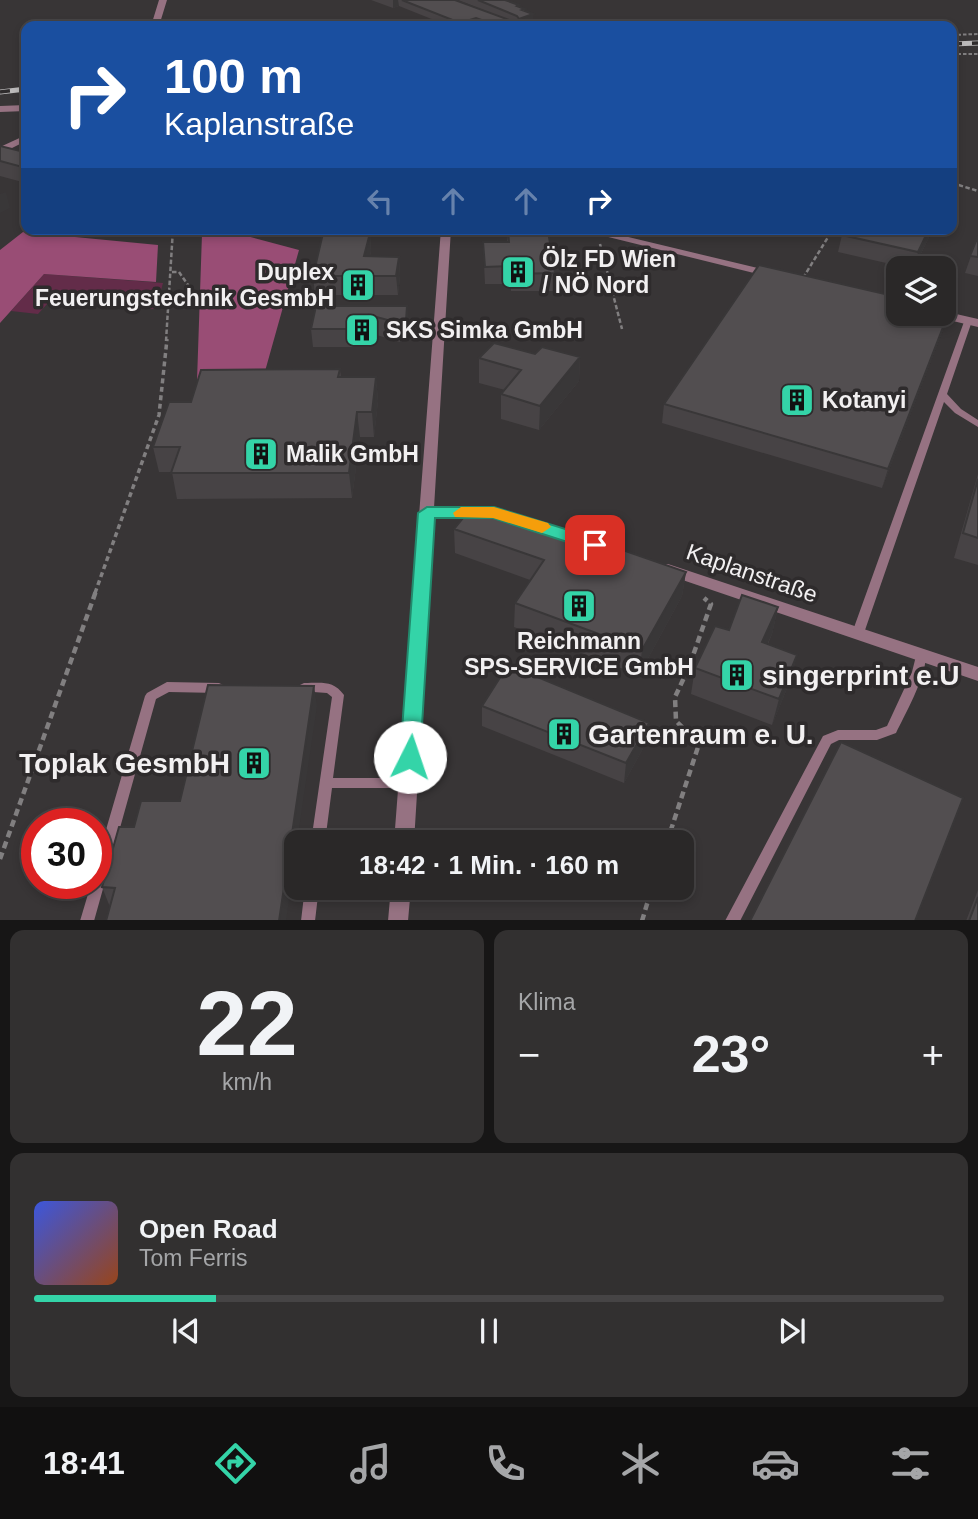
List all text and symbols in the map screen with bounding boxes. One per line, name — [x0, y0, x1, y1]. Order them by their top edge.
icon: right — [49, 49, 140, 140]
text: 100 m — [164, 49, 303, 103]
text: Kaplanstraße — [164, 106, 354, 142]
icon: left — [361, 182, 399, 220]
icon: ahead — [434, 182, 472, 220]
icon: ahead — [507, 182, 545, 220]
icon: right — [580, 182, 618, 220]
place label: Ölz FD Wien / NÖ Nord — [542, 246, 676, 298]
building icon: Ölz FD Wien / NÖ Nord — [499, 253, 537, 291]
map controls — [886, 256, 956, 326]
button: layers — [886, 256, 956, 326]
place label: Duplex Feuerungstechnik GesmbH — [35, 259, 334, 311]
building icon: Duplex Feuerungstechnik GesmbH — [339, 266, 377, 304]
building icon: SKS Simka GmbH — [343, 311, 381, 349]
place label: SKS Simka GmbH — [386, 317, 583, 343]
building icon: Kotanyi — [778, 381, 816, 419]
place label: Kotanyi — [822, 387, 906, 413]
building icon: Malik GmbH — [242, 435, 280, 473]
place label: Malik GmbH — [286, 441, 419, 467]
pin — [565, 515, 625, 575]
icon: arrive — [576, 526, 614, 564]
street label: Kaplanstraße — [683, 538, 821, 608]
building icon: Reichmann SPS-SERVICE GmbH — [560, 587, 598, 625]
place label: Reichmann SPS-SERVICE GmbH — [464, 628, 694, 680]
building icon: singerprint e.U — [718, 656, 756, 694]
place label: singerprint e.U — [762, 660, 960, 691]
building icon: Gartenraum e. U. — [545, 715, 583, 753]
place label: Gartenraum e. U. — [588, 719, 814, 750]
position arrow — [373, 720, 447, 794]
building icon: Toplak GesmbH — [235, 744, 273, 782]
place label: Toplak GesmbH — [19, 748, 230, 779]
speed limit sign: 30 — [21, 808, 112, 899]
text: 18:42 · 1 Min. · 160 m — [359, 850, 619, 880]
text: 22 — [196, 973, 298, 1074]
text: Klima — [518, 989, 576, 1015]
text: 23° — [692, 1025, 770, 1083]
text: − — [518, 1034, 540, 1076]
text: + — [922, 1034, 944, 1076]
text: km/h — [222, 1069, 272, 1095]
text: Open Road — [139, 1214, 278, 1244]
text: Tom Ferris — [139, 1245, 248, 1271]
icon: previous — [167, 1312, 205, 1350]
icon: pause — [470, 1312, 508, 1350]
icon: next — [773, 1312, 811, 1350]
icon: directions — [211, 1439, 260, 1488]
icon: music — [346, 1439, 395, 1488]
icon: phone — [481, 1439, 530, 1488]
icon: climate — [616, 1439, 665, 1488]
icon: car — [751, 1439, 800, 1488]
icon: filters — [886, 1439, 935, 1488]
text: 18:41 — [43, 1445, 125, 1481]

